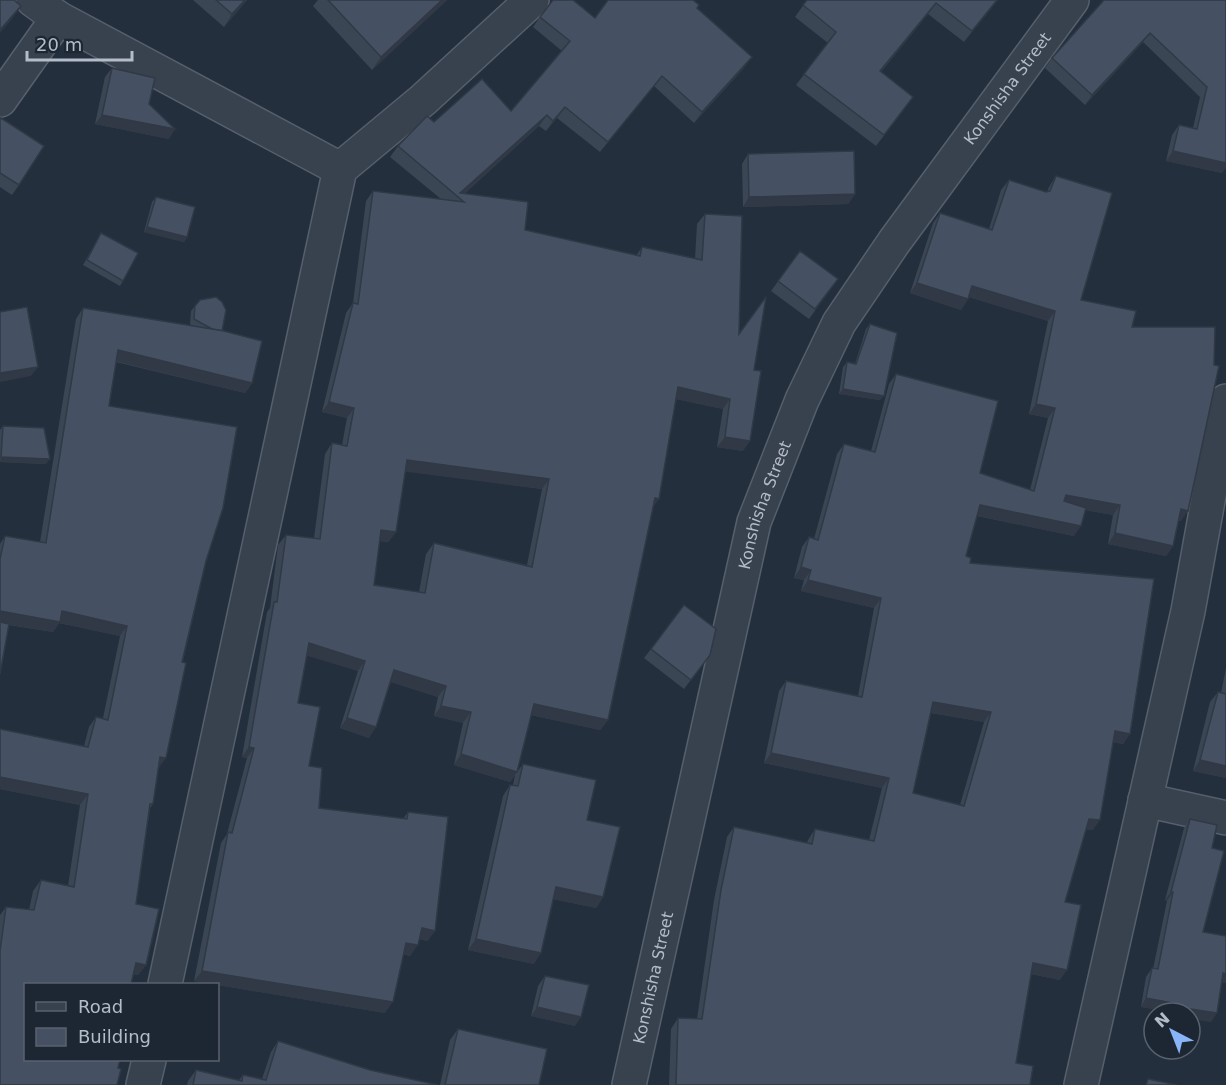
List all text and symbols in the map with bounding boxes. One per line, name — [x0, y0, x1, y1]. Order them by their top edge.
scale bar — [27, 24, 132, 62]
street label: Konshisha Street — [960, 28, 1055, 148]
text: 20 m — [36, 34, 82, 55]
street label: Konshisha Street — [734, 438, 795, 571]
street label: Konshisha Street — [629, 910, 677, 1045]
legend — [24, 983, 219, 1061]
text: Road — [78, 996, 123, 1017]
north arrow — [1142, 1001, 1202, 1061]
text: N — [1151, 1009, 1174, 1032]
text: Building — [78, 1026, 151, 1047]

